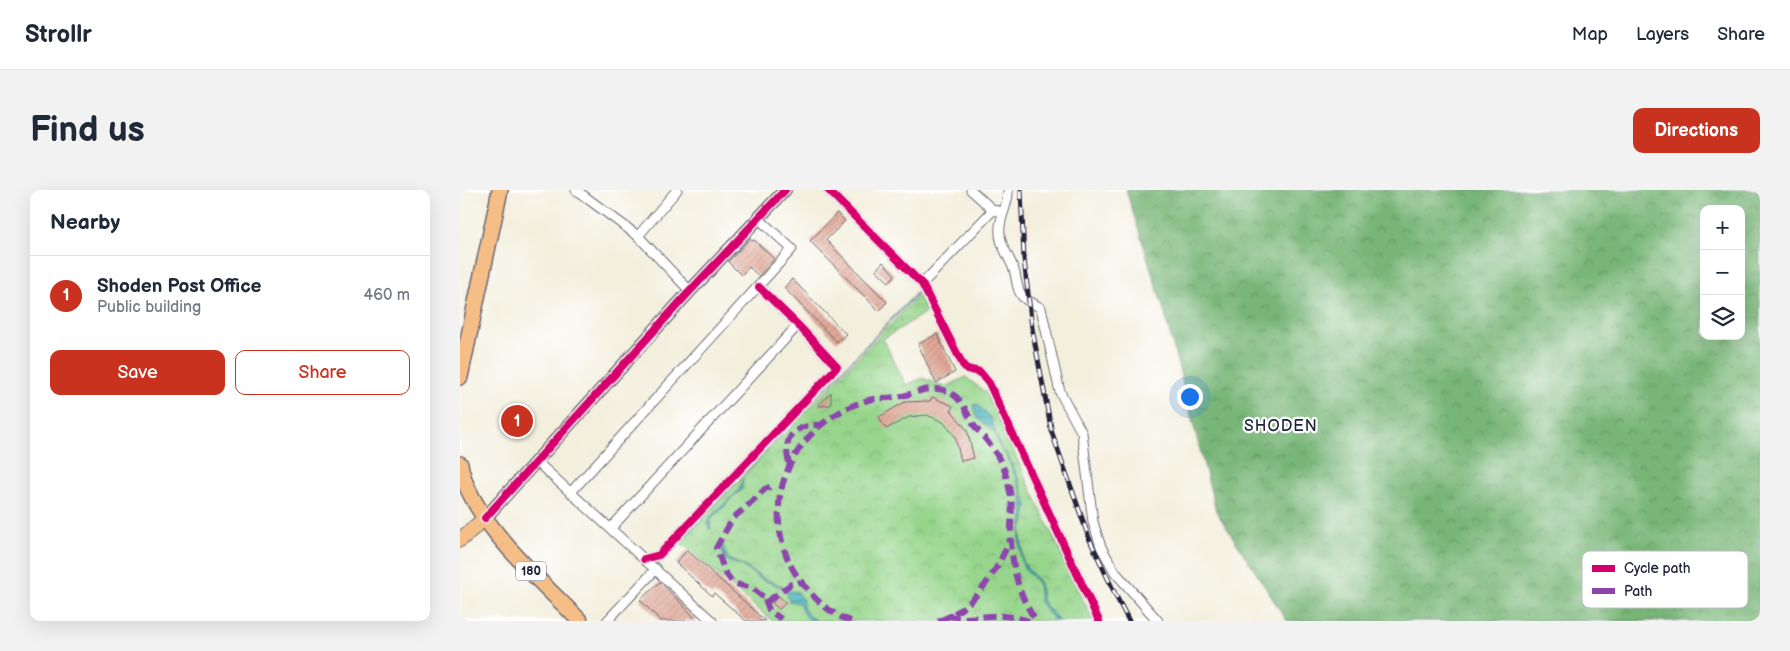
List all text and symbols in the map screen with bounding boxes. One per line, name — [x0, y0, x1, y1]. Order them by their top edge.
text: Strollr — [25, 20, 92, 49]
text: Map — [1572, 24, 1608, 45]
text: Layers — [1636, 24, 1689, 45]
text: Share — [1717, 24, 1765, 45]
button: Directions — [1633, 108, 1760, 153]
text: Find us — [30, 109, 145, 152]
map controls — [1700, 205, 1745, 340]
button: + — [1700, 205, 1745, 250]
text: Nearby — [50, 210, 120, 235]
button: − — [1700, 250, 1745, 295]
text: Shoden Post Office — [97, 275, 262, 298]
text: 1 — [63, 286, 69, 305]
text: 460 m — [364, 286, 410, 305]
button: layers — [1700, 295, 1745, 340]
text: Public building — [97, 298, 201, 317]
button: Save — [50, 350, 225, 395]
button: Share — [235, 350, 410, 395]
your location — [1177, 384, 1203, 410]
pin: 1 — [501, 402, 533, 440]
district label: SHODEN — [1244, 417, 1318, 436]
legend — [1582, 551, 1748, 608]
text: Cycle path — [1624, 560, 1691, 577]
road number: 180 — [516, 562, 546, 581]
text: Path — [1624, 583, 1652, 600]

